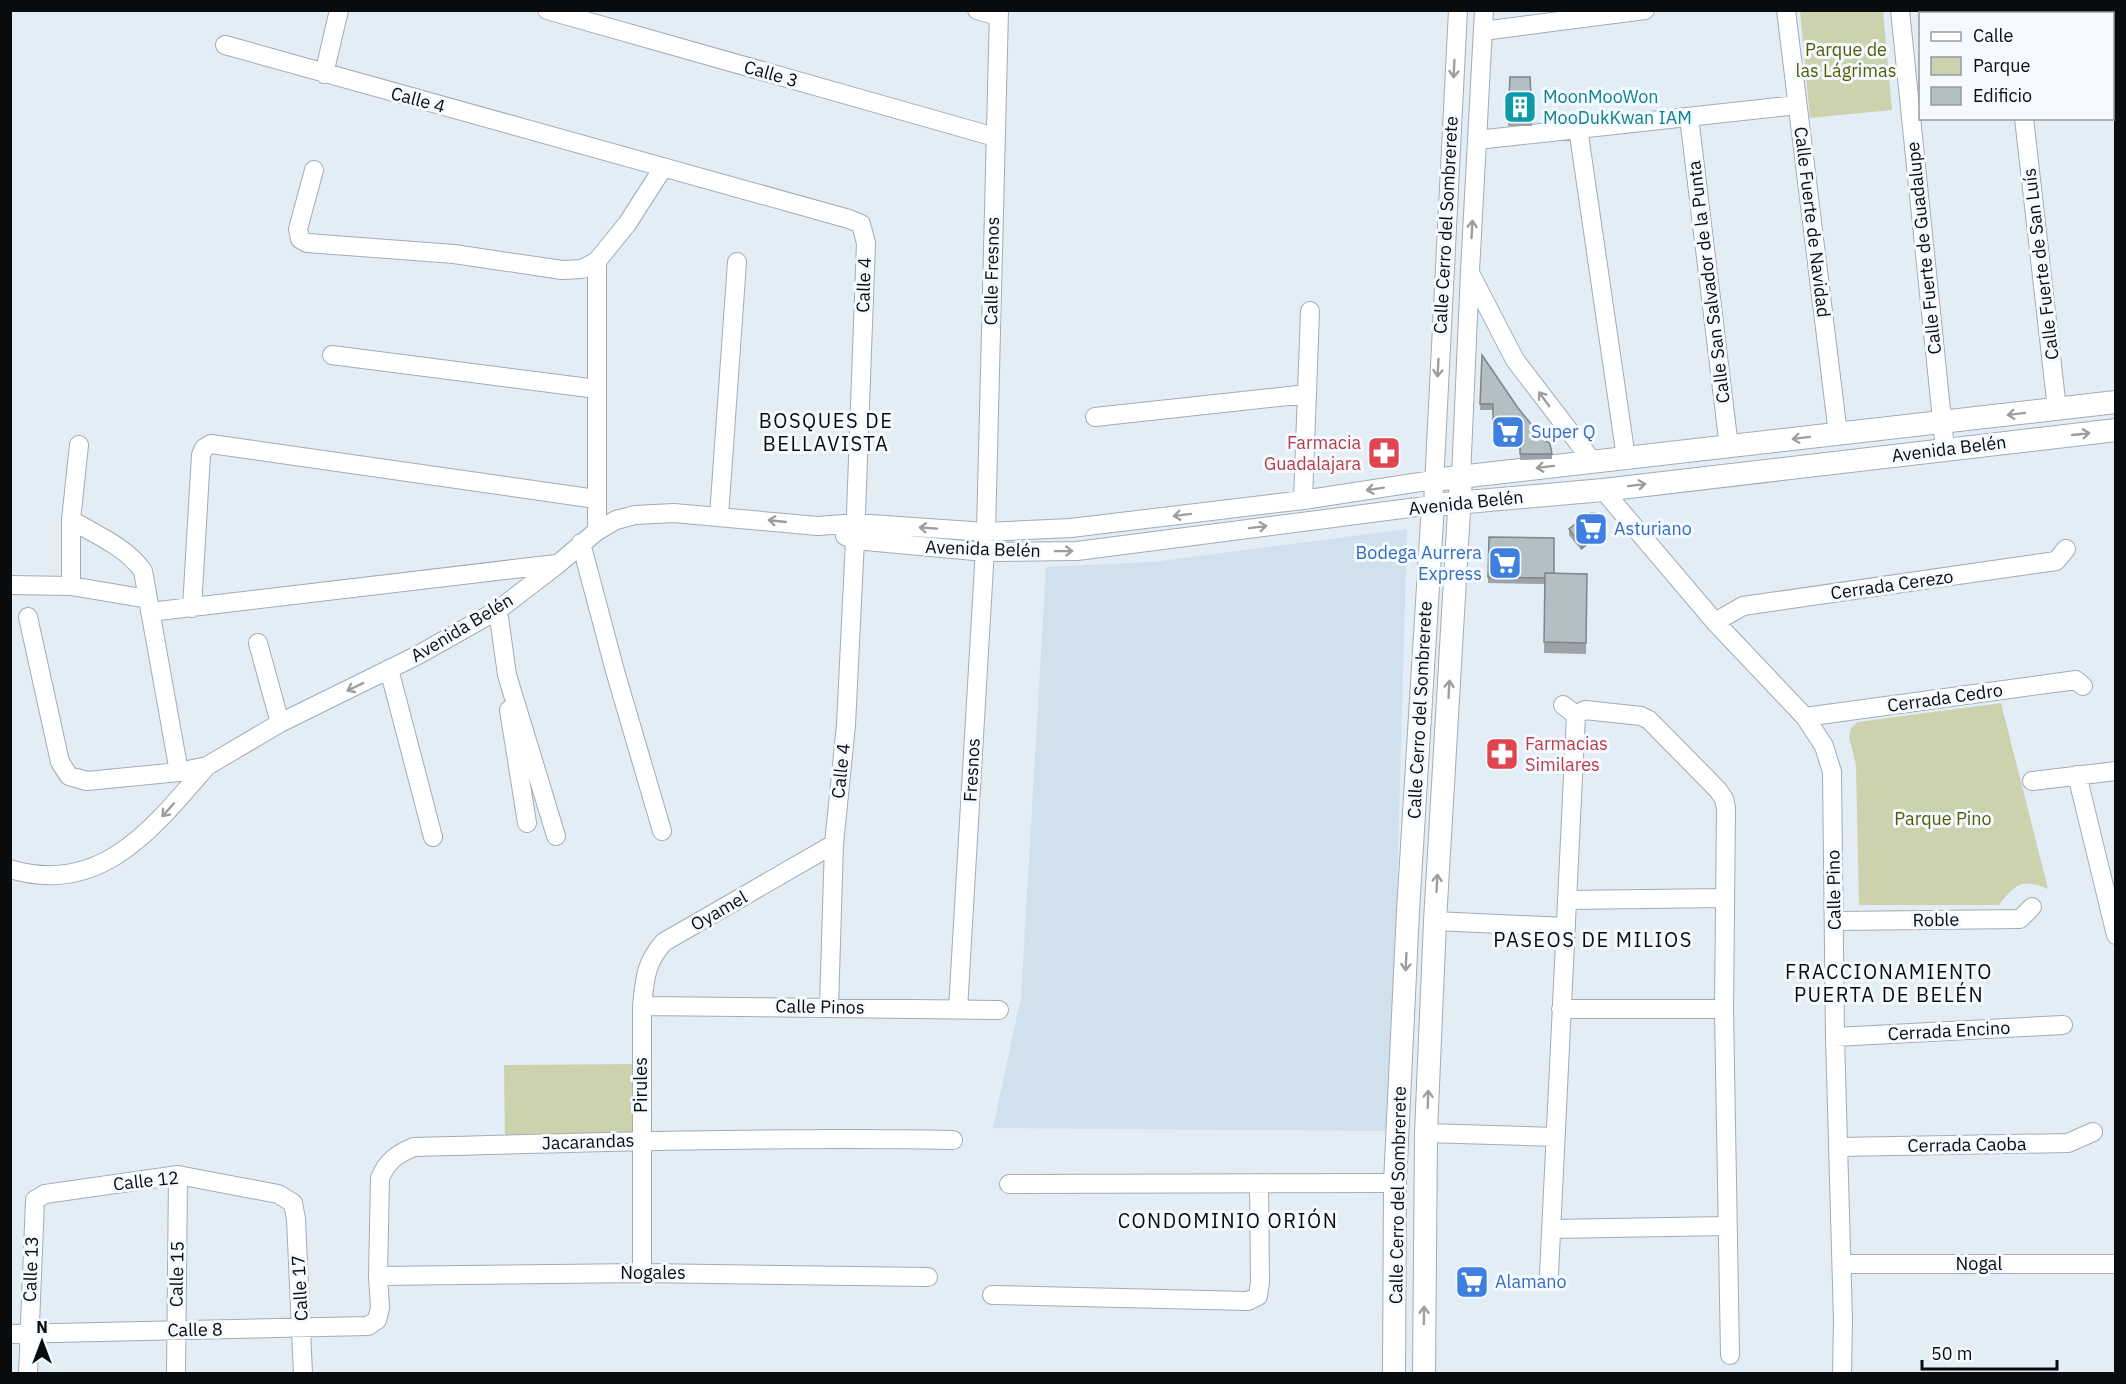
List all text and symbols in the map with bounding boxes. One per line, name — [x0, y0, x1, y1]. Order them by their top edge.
legend — [1919, 12, 2114, 120]
text: Calle — [1973, 24, 2013, 47]
park label: Parque de las Lágrimas — [1796, 38, 1896, 82]
text: Parque — [1973, 54, 2031, 77]
street label: Calle 3 — [741, 55, 801, 92]
one-way arrow — [1449, 58, 1460, 78]
street label: Calle 4 — [388, 81, 448, 118]
text: Edificio — [1973, 84, 2032, 107]
place label: MoonMooWon MooDukKwan IAM — [1543, 85, 1692, 129]
building icon: MoonMooWon MooDukKwan IAM — [1502, 89, 1538, 125]
street label: Calle Cerro del Sombrerete — [1428, 115, 1463, 335]
street label: Calle Fuerte de Navidad — [1789, 125, 1836, 319]
street label: Calle Fuerte de Guadalupe — [1901, 140, 1946, 356]
street label: Calle San Salvador de la Punta — [1682, 159, 1735, 405]
street label: Calle Fuerte de San Luís — [2017, 167, 2064, 361]
street label: Calle Fresnos — [979, 217, 1004, 325]
one-way arrow — [1467, 220, 1478, 240]
street label: Calle 4 — [851, 257, 876, 313]
one-way arrow — [1433, 358, 1444, 378]
one-way arrow — [1538, 391, 1550, 407]
district label: BOSQUES DE BELLAVISTA — [759, 407, 893, 457]
one-way arrow — [2006, 408, 2026, 419]
supermarket icon: Super Q — [1490, 414, 1526, 450]
place label: Super Q — [1531, 420, 1596, 443]
one-way arrow — [2071, 428, 2091, 439]
street label: Avenida Belén — [1890, 430, 2008, 467]
place label: Farmacia Guadalajara — [1264, 431, 1361, 475]
one-way arrow — [1792, 433, 1811, 444]
pharmacy icon: Farmacia Guadalajara — [1366, 435, 1402, 471]
one-way arrow — [1535, 462, 1555, 473]
one-way arrow — [1627, 480, 1647, 491]
one-way arrow — [1365, 483, 1385, 494]
street label: Avenida Belén — [1407, 485, 1525, 520]
one-way arrow — [1172, 509, 1192, 520]
supermarket icon: Asturiano — [1573, 511, 1609, 547]
one-way arrow — [767, 516, 787, 527]
place label: Asturiano — [1614, 517, 1692, 540]
one-way arrow — [919, 522, 939, 533]
one-way arrow — [1247, 522, 1267, 533]
street label: Avenida Belén — [925, 535, 1041, 562]
place label: Bodega Aurrera Express — [1356, 541, 1482, 585]
one-way arrow — [1054, 545, 1074, 557]
supermarket icon: Bodega Aurrera Express — [1487, 545, 1523, 581]
street label: Cerrada Cerezo — [1829, 565, 1955, 605]
street label: Avenida Belén — [406, 588, 517, 667]
street label: Calle Cerro del Sombrerete — [1402, 600, 1437, 820]
street label: Cerrada Cedro — [1886, 678, 2004, 717]
one-way arrow — [1444, 679, 1455, 699]
one-way arrow — [346, 681, 364, 693]
place label: Farmacias Similares — [1525, 732, 1608, 776]
pharmacy icon: Farmacias Similares — [1484, 736, 1520, 772]
street label: Fresnos — [958, 737, 985, 803]
street label: Calle 4 — [826, 742, 855, 800]
one-way arrow — [161, 803, 175, 818]
park label: Parque Pino — [1894, 807, 1992, 830]
street label: Calle Pino — [1821, 850, 1846, 930]
one-way arrow — [1432, 874, 1443, 894]
street label: Oyamel — [686, 885, 751, 936]
street label: Roble — [1913, 908, 1960, 931]
district label: PASEOS DE MILIOS — [1493, 926, 1693, 953]
one-way arrow — [1400, 951, 1411, 971]
district label: FRACCIONAMIENTO PUERTA DE BELÉN — [1785, 958, 1993, 1008]
street label: Calle Pinos — [775, 994, 865, 1019]
street label: Cerrada Encino — [1887, 1016, 2011, 1045]
street label: Pirules — [629, 1057, 652, 1113]
street label: Calle Cerro del Sombrerete — [1384, 1086, 1411, 1304]
one-way arrow — [1422, 1090, 1433, 1110]
street label: Jacarandas — [541, 1128, 635, 1155]
street label: Cerrada Caoba — [1907, 1132, 2027, 1157]
street label: Calle 12 — [112, 1166, 180, 1195]
district label: CONDOMINIO ORIÓN — [1118, 1207, 1338, 1234]
street label: Calle 13 — [18, 1235, 43, 1302]
street label: Calle 15 — [164, 1241, 189, 1307]
street label: Nogal — [1956, 1252, 2002, 1275]
street label: Calle 17 — [286, 1254, 313, 1322]
street label: Nogales — [620, 1261, 686, 1284]
supermarket icon: Alamano — [1454, 1264, 1490, 1300]
place label: Alamano — [1495, 1270, 1567, 1293]
one-way arrow — [1418, 1306, 1430, 1326]
north arrow — [12, 1312, 72, 1372]
text: N — [36, 1317, 48, 1337]
street label: Calle 8 — [167, 1318, 223, 1341]
scale bar — [1922, 1333, 2057, 1371]
text: 50 m — [1931, 1342, 1973, 1365]

